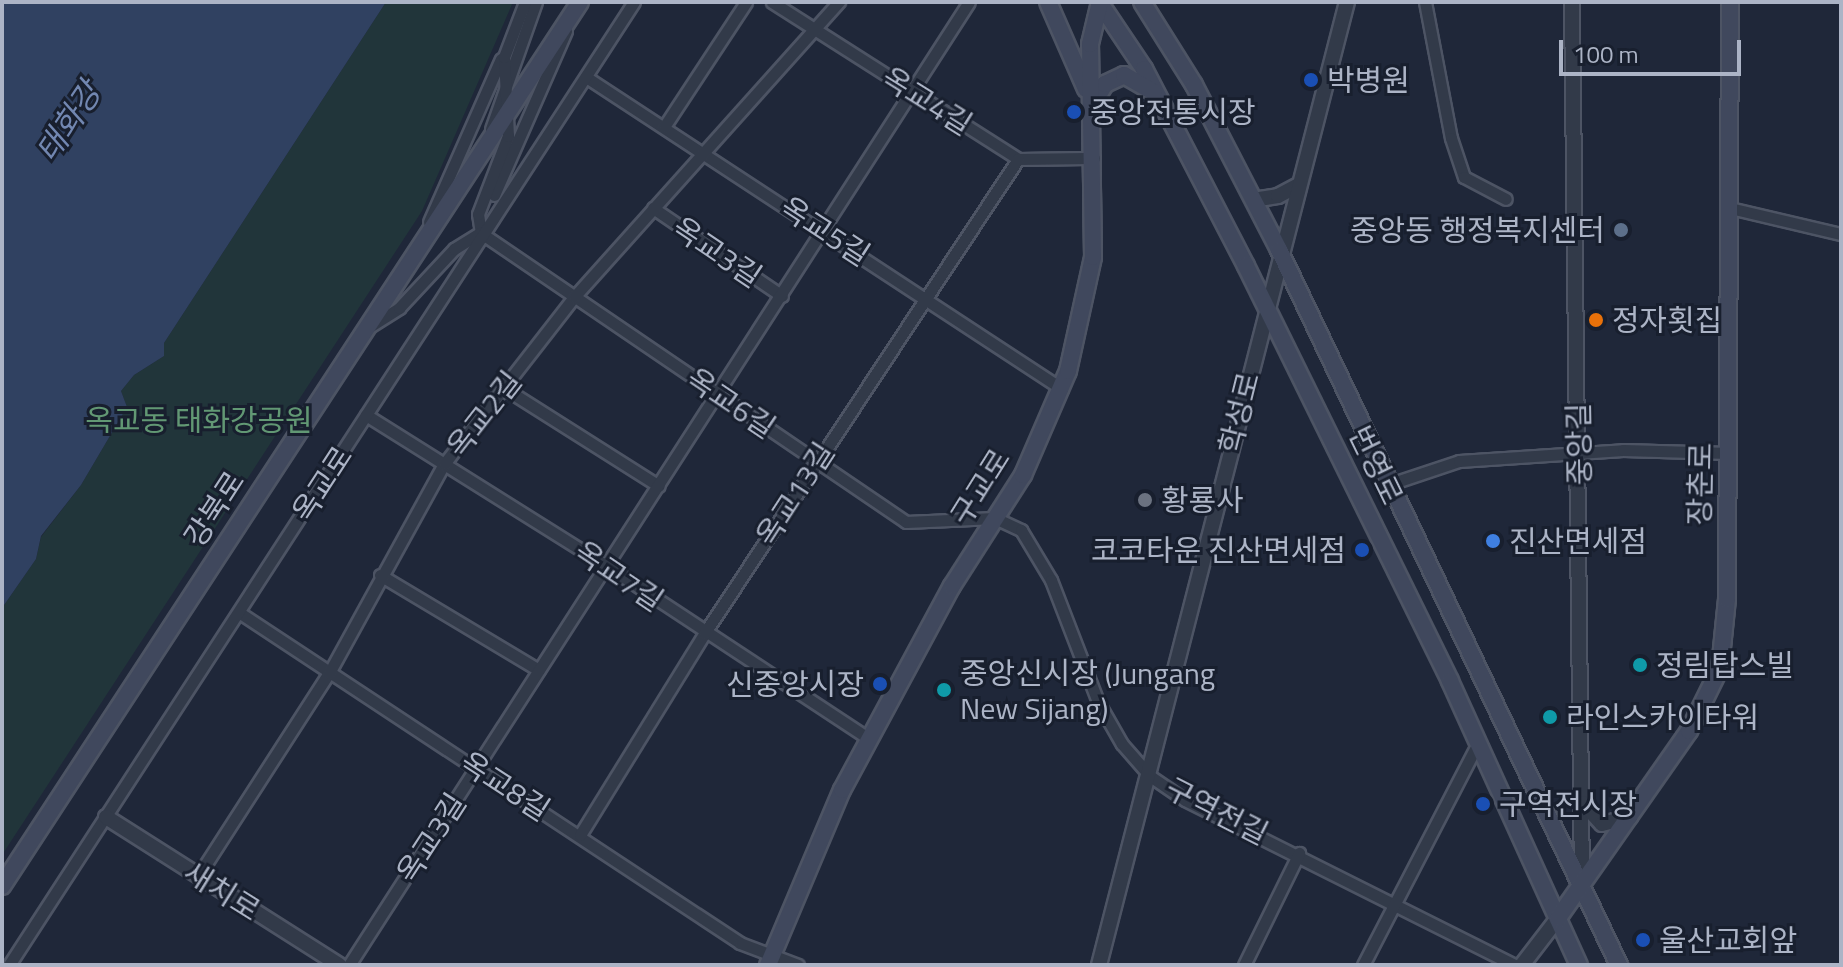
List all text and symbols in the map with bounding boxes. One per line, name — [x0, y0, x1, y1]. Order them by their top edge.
scale bar — [1563, 24, 1745, 74]
text: 100 m — [1573, 36, 1639, 72]
street label: 옥교4길 — [875, 59, 979, 143]
place label: 박병원 — [1327, 62, 1410, 98]
marker: 박병원 — [1302, 71, 1320, 89]
water label: 태화강 — [27, 75, 109, 169]
place label: 중앙전통시장 — [1090, 94, 1256, 130]
marker: 중앙전통시장 — [1065, 103, 1083, 121]
street label: 옥교5길 — [773, 189, 877, 273]
street label: 옥교3길 — [666, 209, 768, 295]
place label: 중앙동 행정복지센터 — [1350, 212, 1605, 248]
marker: 중앙동 행정복지센터 — [1612, 221, 1630, 239]
place label: 정자횟집 — [1612, 302, 1722, 338]
marker: 정자횟집 — [1587, 311, 1605, 329]
street label: 옥교6길 — [680, 360, 782, 446]
street label: 옥교2길 — [439, 364, 529, 464]
street label: 학성로 — [1212, 368, 1266, 458]
park label: 옥교동 태화강공원 — [85, 402, 313, 438]
street label: 중앙길 — [1560, 402, 1598, 486]
street label: 번영로 — [1342, 420, 1410, 510]
street label: 옥교13길 — [748, 435, 842, 553]
street label: 옥교로 — [284, 439, 360, 529]
street label: 구교로 — [943, 442, 1017, 532]
street label: 장춘로 — [1681, 442, 1719, 526]
street label: 강북로 — [176, 464, 252, 554]
place label: 황룡사 — [1161, 482, 1244, 518]
marker: 황룡사 — [1136, 491, 1154, 509]
place label: 진산면세점 — [1509, 523, 1647, 559]
place label: 코코타운 진산면세점 — [1091, 532, 1346, 568]
marker: 진산면세점 — [1484, 532, 1502, 550]
street label: 옥교7길 — [568, 533, 670, 619]
marker: 코코타운 진산면세점 — [1353, 541, 1371, 559]
place label: 정림탑스빌 — [1656, 647, 1794, 683]
place label: 중앙신시장 (Jungang New Sijang) — [960, 655, 1215, 726]
marker: 정림탑스빌 — [1631, 656, 1649, 674]
place label: 신중앙시장 — [726, 666, 864, 702]
marker: 신중앙시장 — [871, 675, 889, 693]
marker: 중앙신시장 (Jungang New Sijang) — [935, 681, 953, 699]
place label: 라인스카이타워 — [1566, 699, 1759, 735]
marker: 라인스카이타워 — [1541, 708, 1559, 726]
street label: 옥교8길 — [453, 744, 557, 828]
street label: 구역전길 — [1160, 770, 1274, 852]
street label: 옥교3길 — [389, 786, 473, 890]
place label: 구역전시장 — [1499, 786, 1637, 822]
marker: 구역전시장 — [1474, 795, 1492, 813]
street label: 새치로 — [177, 854, 267, 928]
place label: 울산교회앞 — [1659, 922, 1797, 958]
marker: 울산교회앞 — [1634, 931, 1652, 949]

